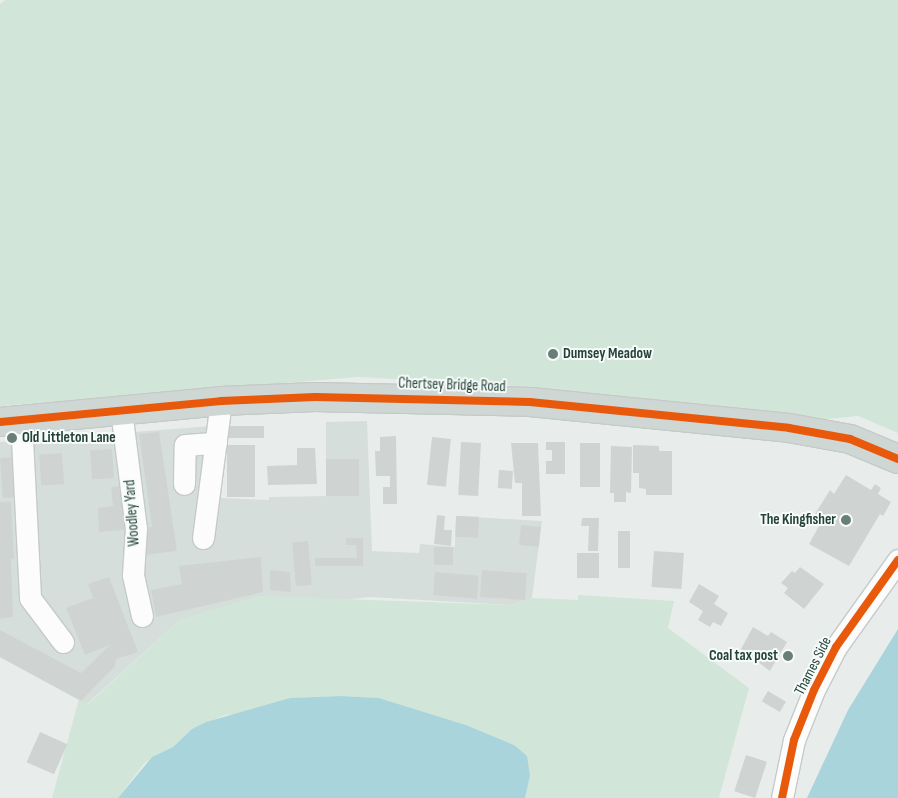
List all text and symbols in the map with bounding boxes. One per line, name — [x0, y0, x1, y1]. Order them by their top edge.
place label: Dumsey Meadow — [563, 345, 652, 363]
marker: Dumsey Meadow — [547, 348, 559, 360]
street label: Chertsey Bridge Road — [398, 374, 506, 396]
place label: Old Littleton Lane — [22, 429, 116, 447]
marker: Old Littleton Lane — [6, 432, 18, 444]
street label: Woodley Yard — [121, 479, 143, 547]
place label: The Kingfisher — [760, 511, 836, 529]
marker: The Kingfisher — [840, 514, 852, 526]
street label: Thames Side — [791, 634, 835, 698]
place label: Coal tax post — [709, 647, 778, 665]
marker: Coal tax post — [782, 650, 794, 662]

